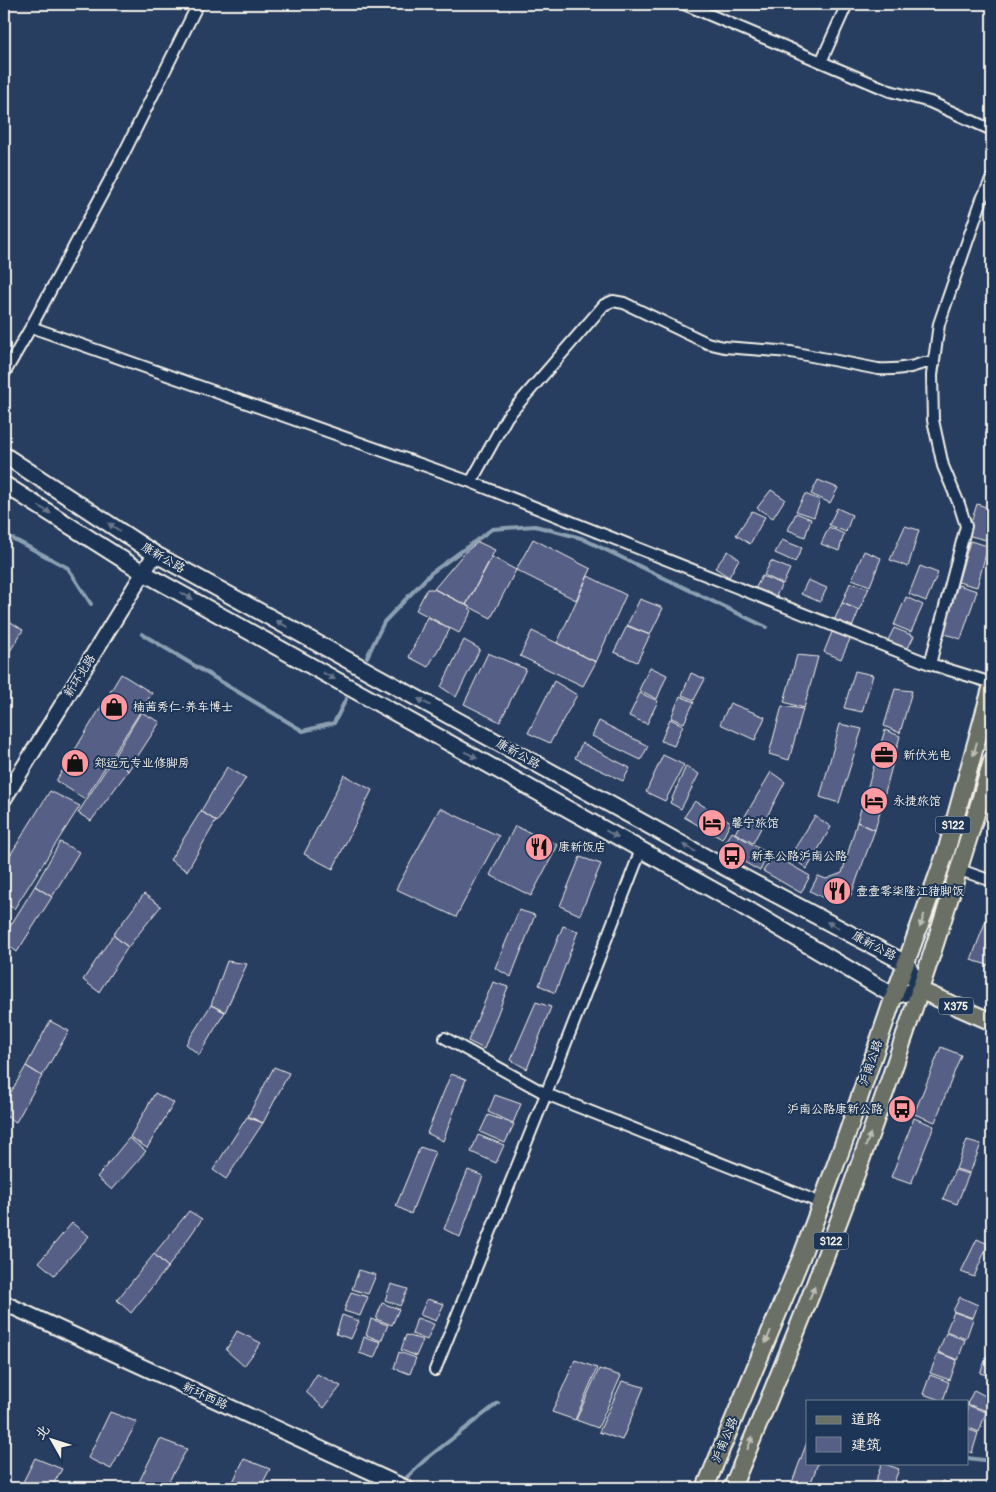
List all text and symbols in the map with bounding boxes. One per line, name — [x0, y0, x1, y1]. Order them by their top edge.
one-way arrow — [38, 505, 52, 515]
one-way arrow — [108, 523, 121, 532]
street label: 康新公路 — [138, 540, 188, 576]
one-way arrow — [180, 592, 193, 601]
one-way arrow — [275, 620, 289, 628]
street label: 新环北路 — [61, 652, 99, 700]
one-way arrow — [322, 671, 335, 680]
shop icon: 楠茜秀仁·养车博士 — [99, 692, 129, 722]
one-way arrow — [417, 698, 432, 706]
place label: 楠茜秀仁·养车博士 — [133, 700, 233, 715]
street label: 康新公路 — [493, 736, 543, 772]
office icon: 新伏光电 — [869, 740, 899, 770]
one-way arrow — [970, 741, 978, 756]
shop icon: 郑远元专业修脚房 — [60, 748, 90, 778]
place label: 新伏光电 — [903, 748, 951, 763]
one-way arrow — [463, 751, 478, 759]
place label: 郑远元专业修脚房 — [94, 756, 190, 771]
hotel icon: 永捷旅馆 — [859, 786, 889, 816]
place label: 永捷旅馆 — [893, 794, 941, 809]
hotel icon: 馨宁旅馆 — [697, 808, 727, 838]
place label: 馨宁旅馆 — [731, 816, 779, 831]
road number: S122 — [936, 816, 970, 834]
one-way arrow — [605, 830, 620, 838]
restaurant icon: 康新饭店 — [524, 832, 554, 862]
place label: 康新饭店 — [558, 840, 606, 855]
bus stop icon: 新奉公路沪南公路 — [717, 841, 747, 871]
one-way arrow — [682, 844, 697, 852]
place label: 新奉公路沪南公路 — [751, 849, 847, 864]
restaurant icon: 壹壹零柒隆江猪脚饭 — [822, 876, 852, 906]
place label: 壹壹零柒隆江猪脚饭 — [856, 884, 964, 899]
one-way arrow — [918, 913, 925, 928]
one-way arrow — [825, 921, 840, 929]
street label: 康新公路 — [849, 928, 899, 964]
road number: X375 — [938, 998, 974, 1014]
street label: 沪南公路 — [856, 1038, 886, 1088]
bus stop icon: 沪南公路康新公路 — [887, 1094, 917, 1124]
place label: 沪南公路康新公路 — [787, 1102, 883, 1117]
one-way arrow — [864, 1132, 872, 1147]
road number: S122 — [814, 1232, 848, 1250]
one-way arrow — [808, 1286, 816, 1300]
one-way arrow — [763, 1330, 771, 1344]
street label: 新环西路 — [180, 1379, 230, 1413]
legend — [806, 1400, 968, 1464]
text: 道路 — [851, 1410, 881, 1429]
north arrow — [28, 1414, 78, 1464]
street label: 沪南公路 — [709, 1415, 741, 1465]
text: 北 — [31, 1421, 53, 1443]
one-way arrow — [746, 1435, 754, 1450]
text: 建筑 — [851, 1436, 881, 1455]

